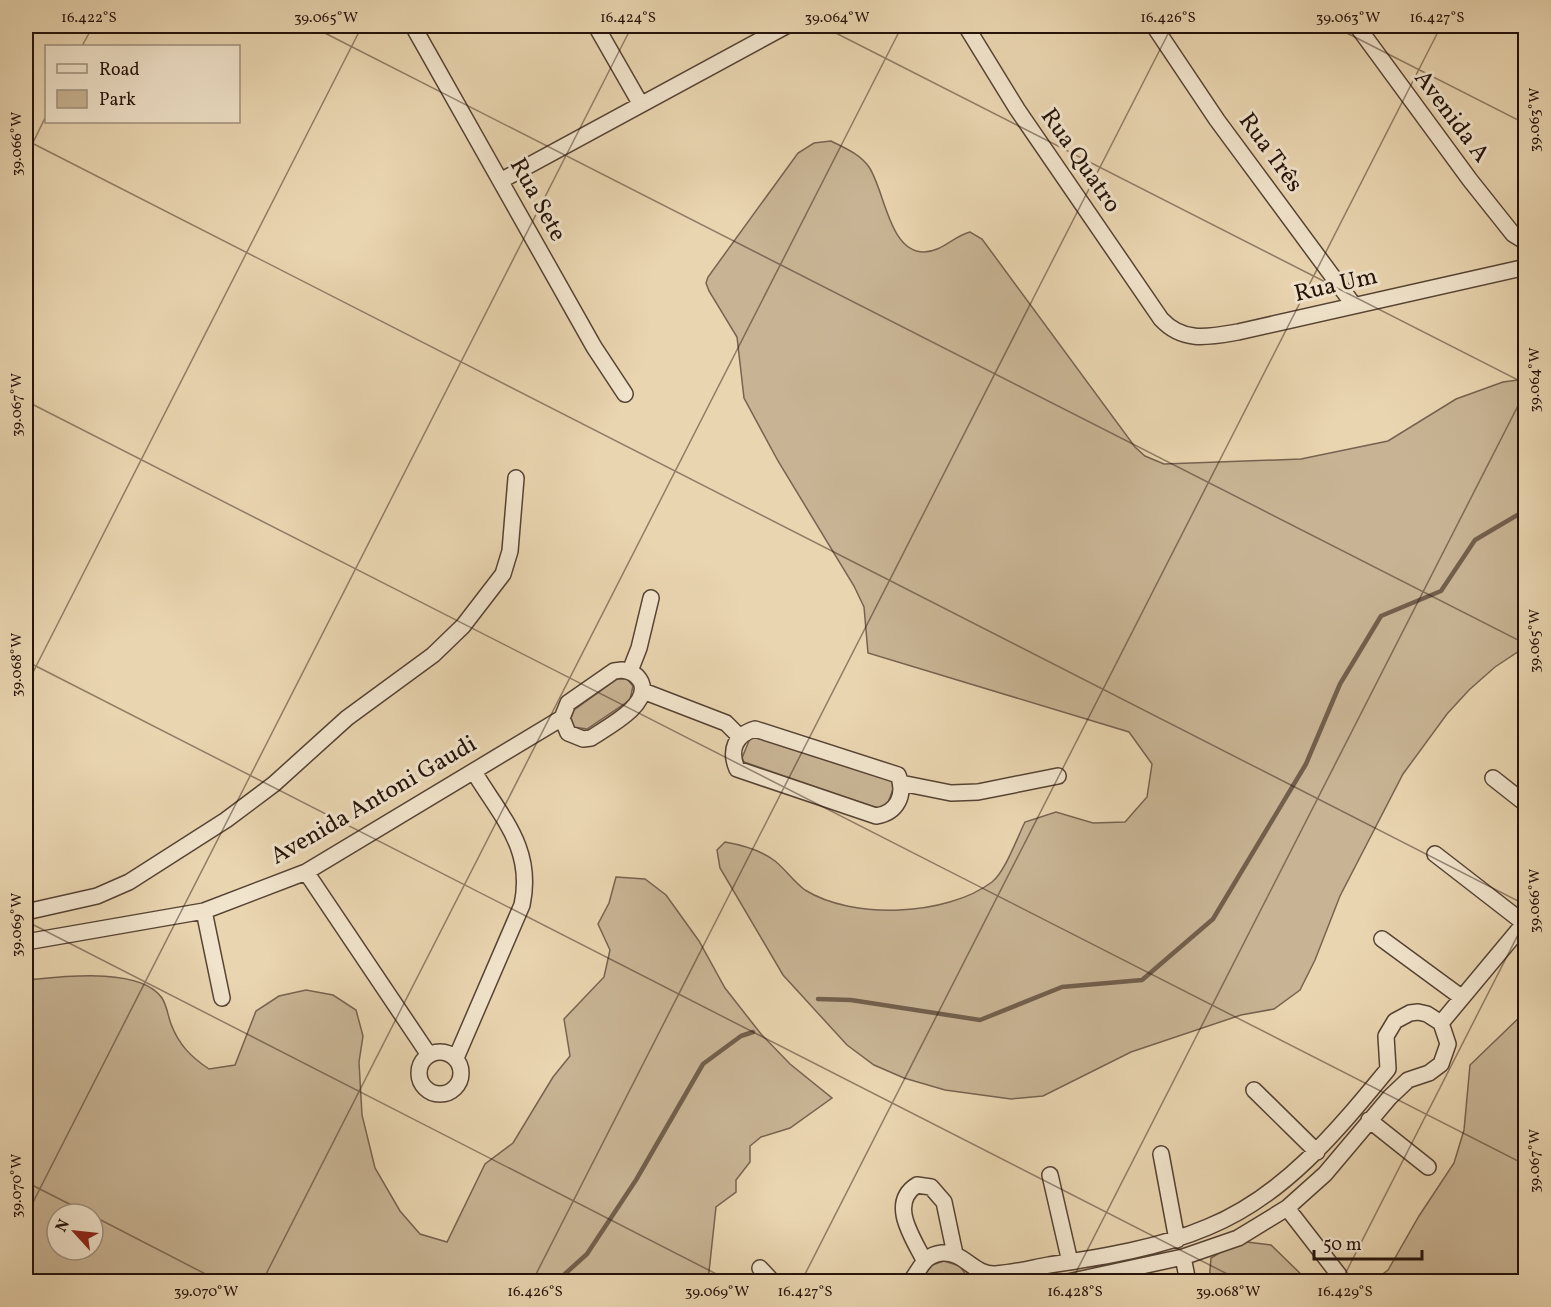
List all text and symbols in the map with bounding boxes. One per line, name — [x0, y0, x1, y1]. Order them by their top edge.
text: 16.422°S — [61, 8, 117, 29]
text: 39.065°W — [294, 8, 358, 29]
text: 16.424°S — [600, 8, 656, 29]
text: 39.064°W — [805, 8, 869, 29]
text: 16.426°S — [1140, 8, 1196, 29]
text: 39.063°W — [1316, 8, 1380, 29]
text: 16.427°S — [1410, 8, 1464, 29]
legend — [45, 45, 240, 123]
text: Road — [99, 58, 140, 83]
street label: Avenida A — [1405, 64, 1497, 170]
text: Park — [99, 88, 136, 113]
text: 39.063°W — [1525, 88, 1546, 152]
street label: Rua Quatro — [1031, 102, 1129, 220]
street label: Rua Três — [1230, 106, 1310, 200]
text: 39.066°W — [7, 112, 28, 176]
street label: Rua Sete — [500, 152, 574, 248]
street label: Rua Um — [1291, 260, 1381, 312]
text: 39.064°W — [1525, 348, 1546, 412]
text: 39.067°W — [7, 373, 28, 437]
text: 39.065°W — [1525, 609, 1546, 673]
text: 39.068°W — [7, 633, 28, 697]
street label: Avenida Antoni Gaudi — [264, 728, 484, 874]
text: 39.066°W — [1525, 869, 1546, 933]
text: 39.069°W — [7, 893, 28, 957]
text: 39.067°W — [1525, 1129, 1546, 1193]
text: 39.070°W — [7, 1154, 28, 1218]
north arrow — [45, 1202, 105, 1262]
text: N — [51, 1216, 76, 1236]
scale bar — [1314, 1223, 1422, 1261]
text: 50 m — [1323, 1233, 1362, 1258]
text: 39.070°W — [174, 1282, 238, 1303]
text: 16.426°S — [507, 1282, 563, 1303]
text: 39.069°W — [685, 1282, 749, 1303]
text: 16.427°S — [778, 1282, 832, 1303]
text: 16.428°S — [1047, 1282, 1103, 1303]
text: 39.068°W — [1196, 1282, 1260, 1303]
text: 16.429°S — [1317, 1282, 1373, 1303]

